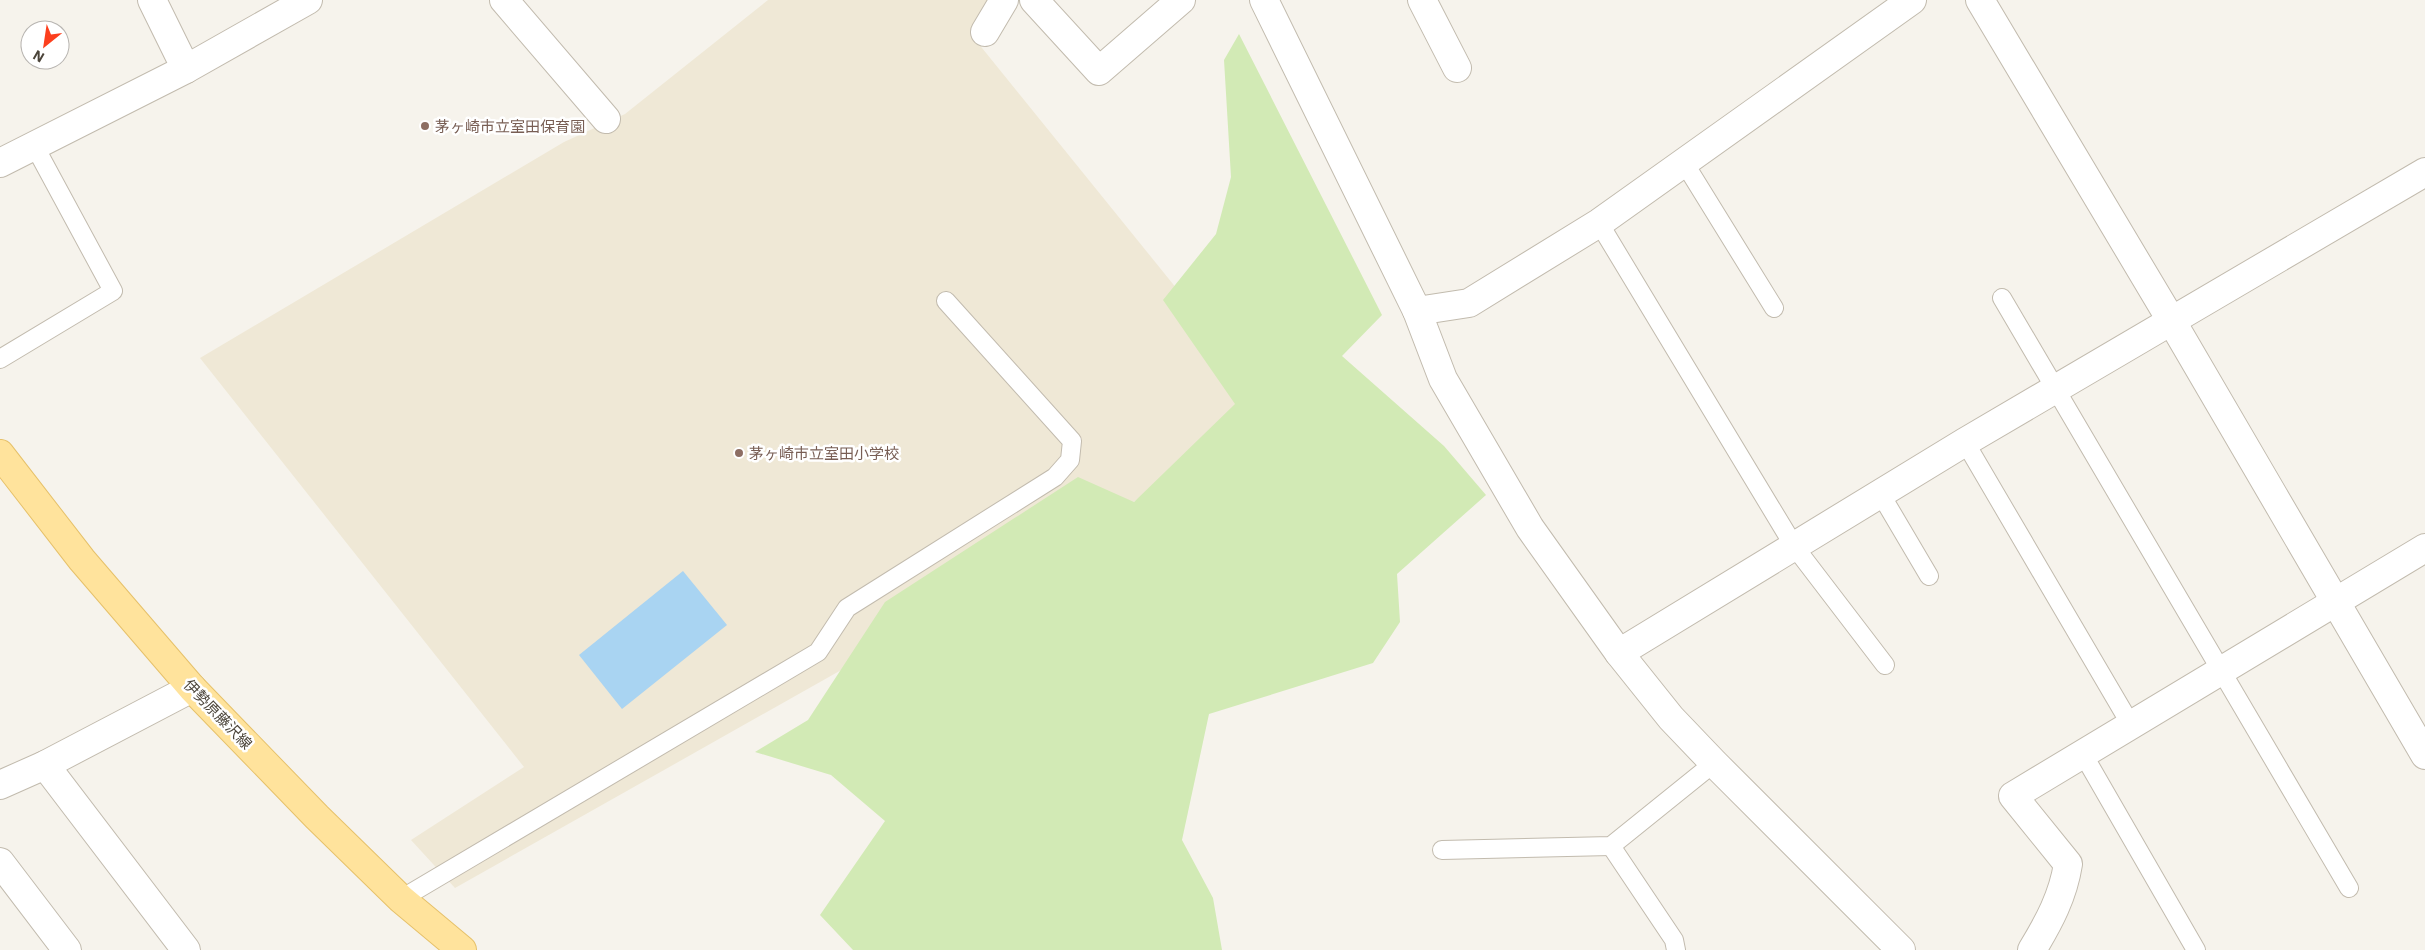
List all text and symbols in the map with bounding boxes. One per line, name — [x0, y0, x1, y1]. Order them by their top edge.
north arrow — [20, 20, 70, 70]
text: N — [30, 46, 47, 67]
place label: 茅ヶ崎市立室田保育園 — [435, 117, 585, 136]
marker: 茅ヶ崎市立室田保育園 — [419, 120, 431, 132]
place label: 茅ヶ崎市立室田小学校 — [749, 444, 899, 463]
marker: 茅ヶ崎市立室田小学校 — [733, 447, 745, 459]
street label: 伊勢原藤沢線 — [180, 675, 256, 753]

